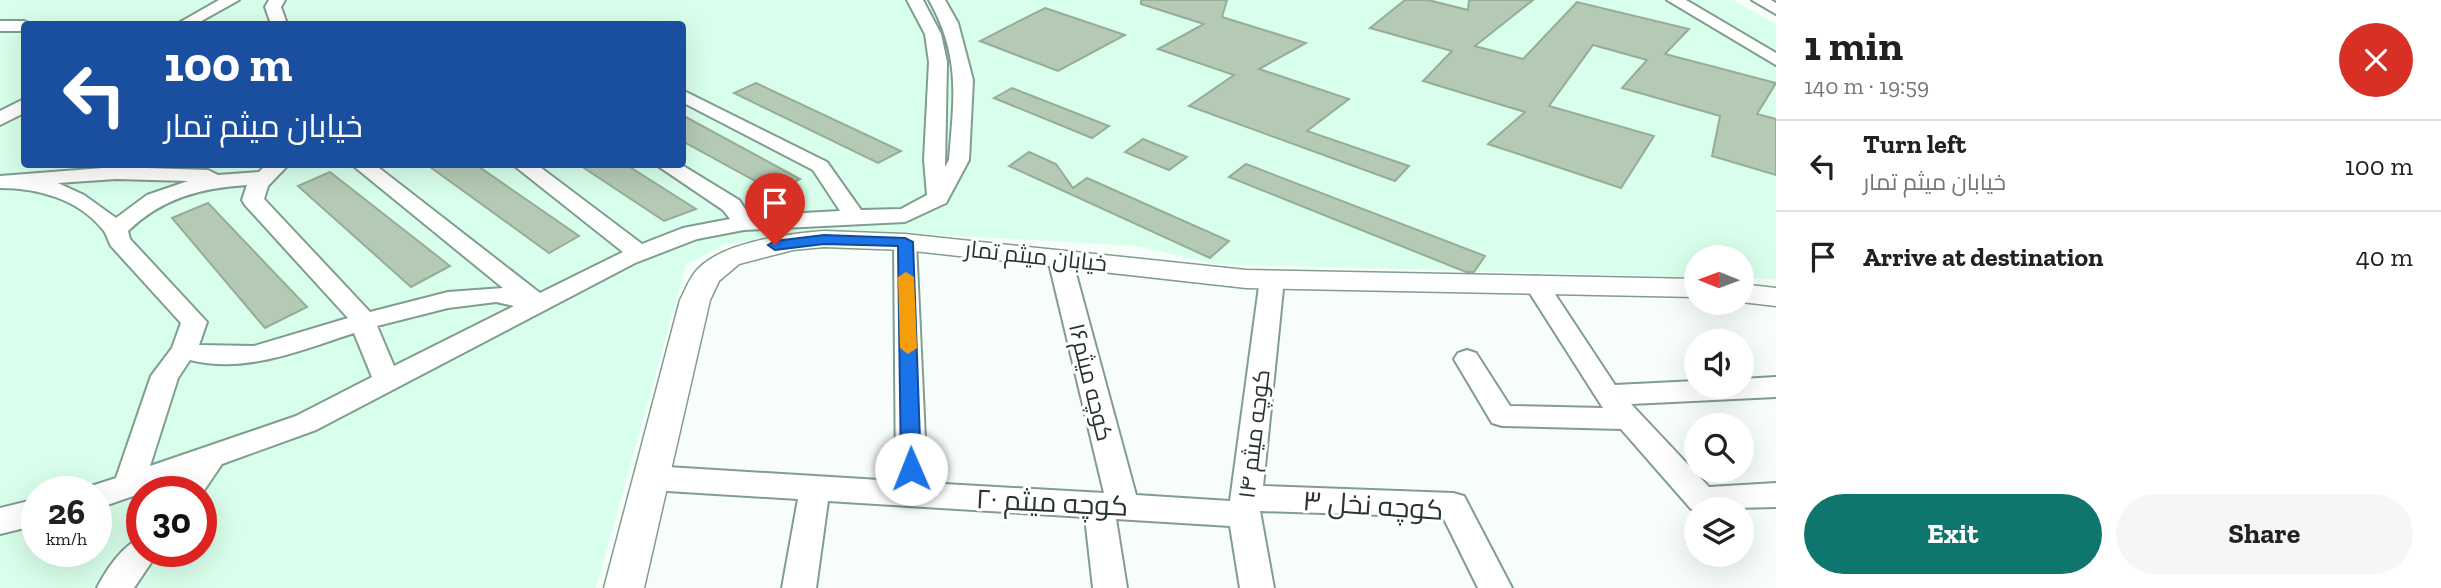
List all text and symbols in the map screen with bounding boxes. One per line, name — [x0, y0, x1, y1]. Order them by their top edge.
text: 1 min — [1804, 20, 1903, 71]
button: close — [2339, 23, 2413, 97]
text: 100 m — [164, 35, 292, 94]
icon: left — [49, 49, 140, 140]
text: 140 m · 19:59 — [1804, 72, 1929, 100]
text: خیابان میثم تمار — [164, 107, 363, 145]
text: Turn left — [1863, 128, 1966, 160]
icon: left — [1804, 147, 1842, 185]
text: 100 m — [2345, 150, 2413, 182]
text: خیابان میثم تمار — [1863, 168, 2006, 196]
pin — [745, 173, 805, 245]
icon: arrive — [756, 184, 794, 222]
street label: خیابان میثم تمار — [961, 234, 1109, 279]
icon: arrive — [1804, 238, 1842, 276]
text: Arrive at destination — [1863, 241, 2103, 273]
text: 40 m — [2356, 241, 2413, 273]
north arrow — [1684, 245, 1754, 315]
map controls — [1684, 245, 1754, 567]
street label: کوچه میثم۱۶ — [1061, 320, 1119, 444]
button: sound — [1684, 329, 1754, 399]
street label: کوچه میثم ۱۴ — [1232, 368, 1278, 500]
button: search — [1684, 413, 1754, 483]
position arrow — [874, 432, 948, 506]
speed limit sign: 30 — [126, 476, 217, 567]
street label: کوچه میثم ۲۰ — [975, 482, 1129, 526]
street label: کوچه نخل ۳ — [1301, 484, 1444, 529]
text: 26 — [48, 491, 85, 533]
button: Exit — [1804, 494, 2102, 574]
button: Share — [2116, 494, 2413, 574]
button: layers — [1684, 497, 1754, 567]
text: km/h — [46, 528, 87, 550]

